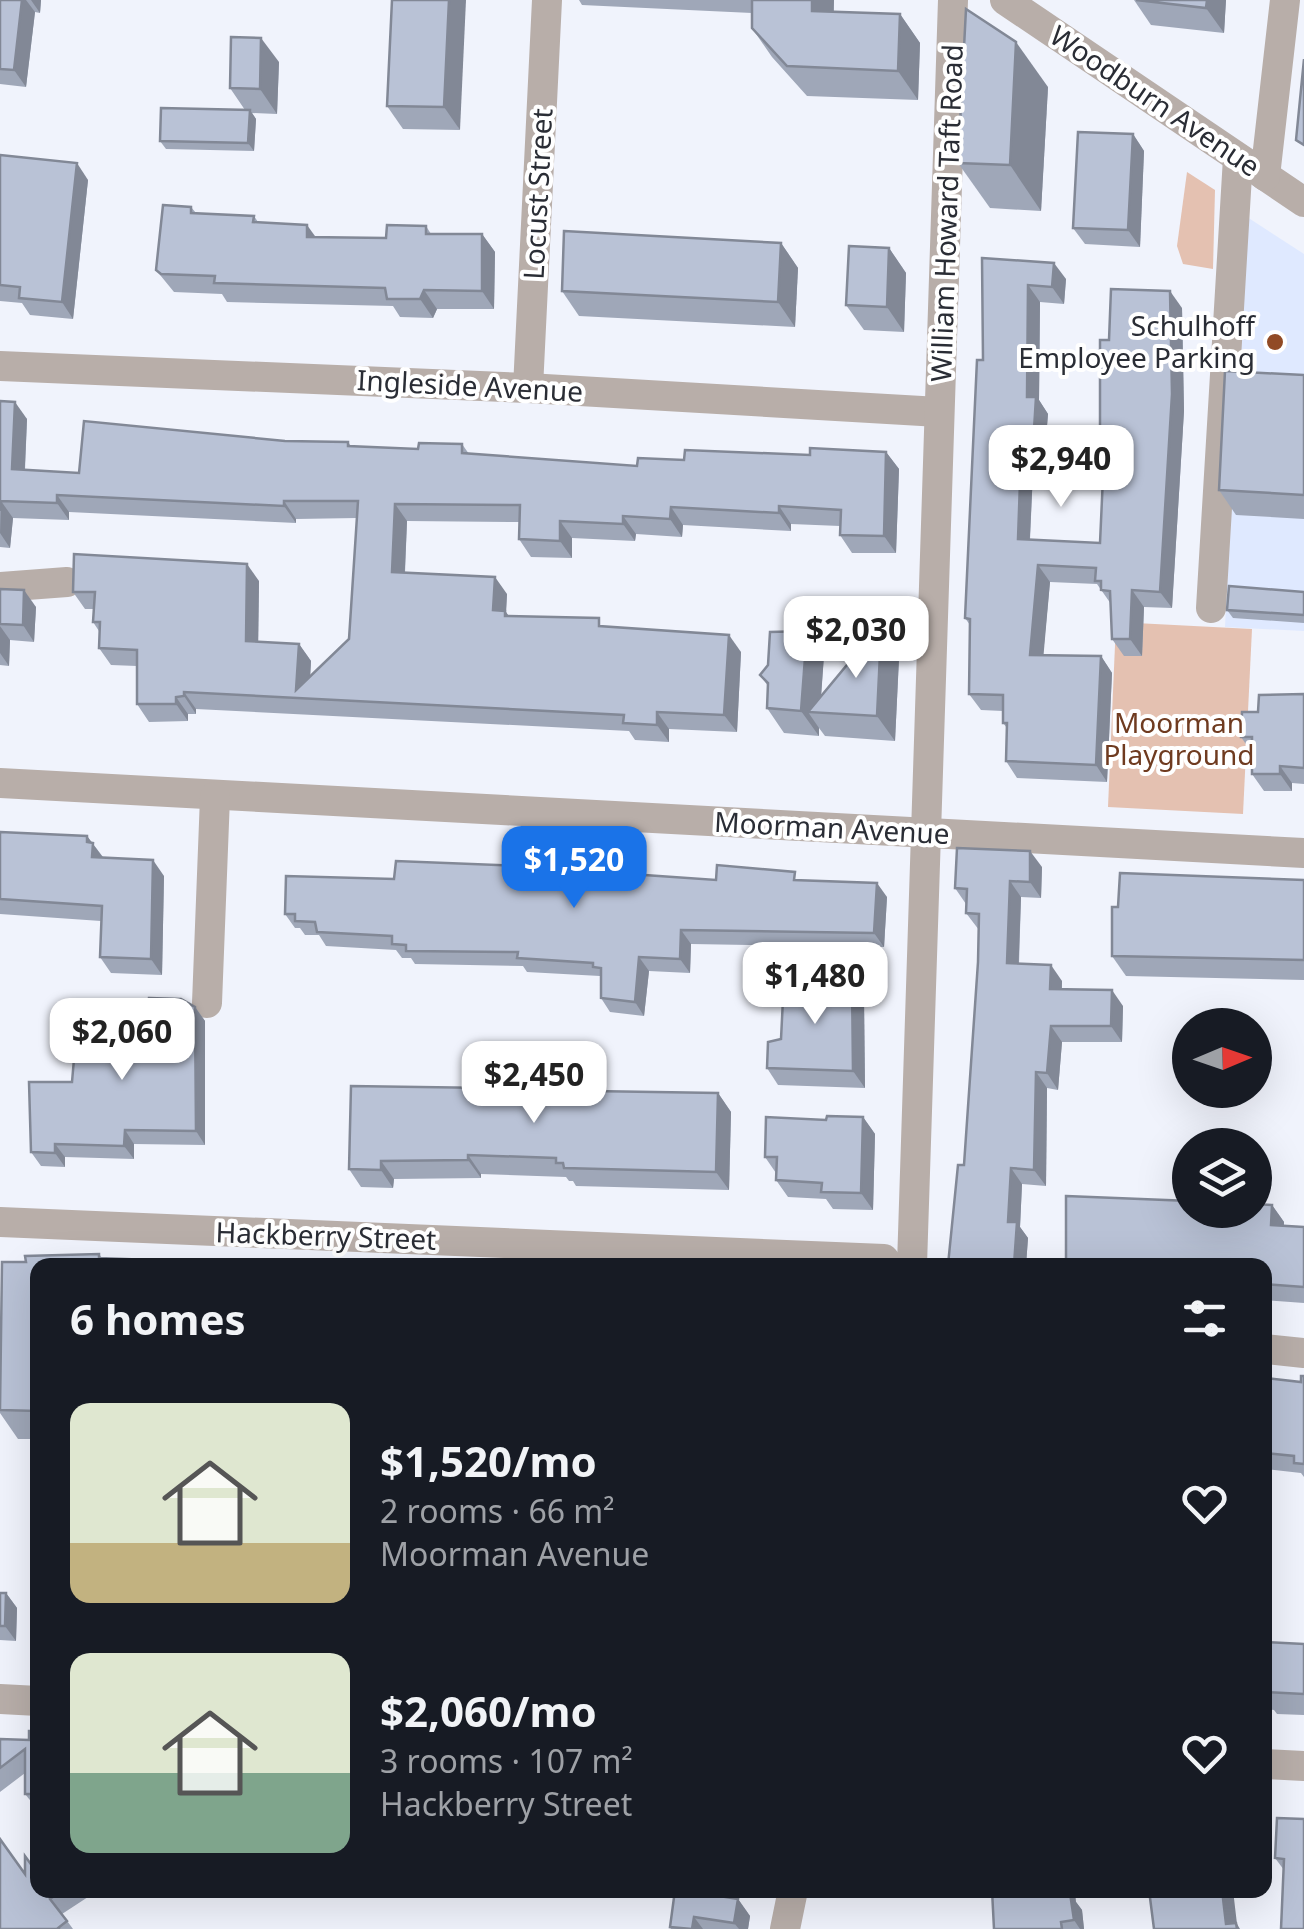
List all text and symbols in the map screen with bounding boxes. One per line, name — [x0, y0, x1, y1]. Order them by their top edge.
street label: Woodburn Avenue — [1043, 16, 1268, 185]
street label: William Howard Taft Road — [921, 44, 971, 382]
street label: Locust Street — [514, 107, 560, 280]
place label: Schulhoff Employee Parking — [1018, 306, 1257, 376]
marker: Schulhoff Employee Parking — [1264, 331, 1286, 353]
street label: Ingleside Avenue — [356, 360, 584, 410]
pin: $2,940 — [980, 425, 1142, 510]
text: $2,940 — [1011, 436, 1111, 479]
pin: $2,030 — [775, 596, 937, 681]
text: $2,030 — [806, 607, 906, 650]
park label: Moorman Playground — [1103, 703, 1255, 773]
street label: Moorman Avenue — [713, 802, 951, 852]
pin: $1,520 — [493, 826, 655, 911]
text: $1,520 — [524, 837, 624, 880]
pin: $1,480 — [734, 942, 896, 1027]
text: $1,480 — [765, 953, 865, 996]
pin: $2,060 — [41, 998, 203, 1083]
north arrow — [1172, 1008, 1272, 1108]
map controls — [1172, 1008, 1272, 1228]
text: $2,060 — [72, 1009, 172, 1052]
pin: $2,450 — [453, 1041, 615, 1126]
text: $2,450 — [484, 1052, 584, 1095]
button: layers — [1172, 1128, 1272, 1228]
street label: Hackberry Street — [215, 1212, 437, 1258]
text: 6 homes — [70, 1290, 246, 1347]
icon: filters — [1177, 1291, 1232, 1346]
text: $1,520/mo — [380, 1432, 597, 1489]
icon: home — [150, 1443, 270, 1563]
icon: heart — [1177, 1476, 1232, 1531]
text: 2 rooms · 66 m² — [380, 1489, 614, 1532]
text: Moorman Avenue — [380, 1532, 649, 1575]
text: $2,060/mo — [380, 1682, 597, 1739]
icon: home — [150, 1693, 270, 1813]
icon: heart — [1177, 1726, 1232, 1781]
text: 3 rooms · 107 m² — [380, 1739, 633, 1782]
text: Hackberry Street — [380, 1782, 632, 1825]

